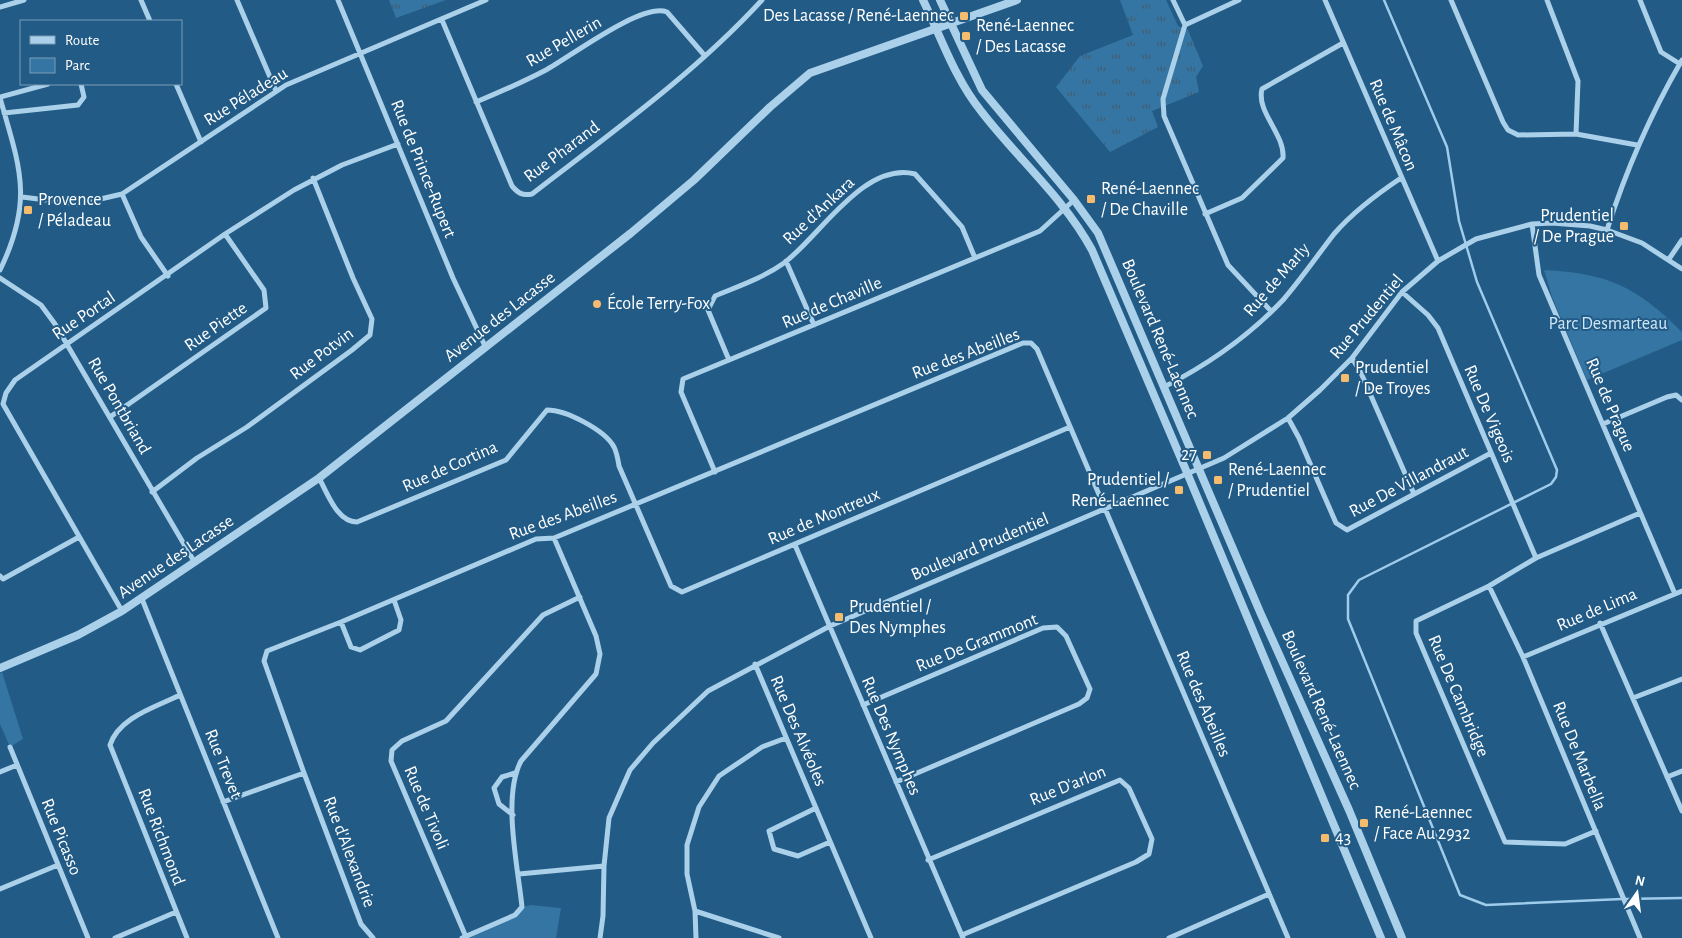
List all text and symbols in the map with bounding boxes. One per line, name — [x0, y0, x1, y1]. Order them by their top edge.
place label: Des Lacasse / René-Laennec — [763, 7, 954, 25]
marker: Des Lacasse / René-Laennec — [958, 10, 970, 22]
street label: Rue Pellerin — [523, 13, 605, 71]
place label: René-Laennec / Des Lacasse — [976, 17, 1074, 56]
legend — [20, 20, 182, 85]
marker: René-Laennec / Des Lacasse — [960, 30, 972, 42]
text: Route — [65, 33, 99, 48]
text: Parc — [65, 58, 90, 73]
street label: Rue Péladeau — [201, 64, 291, 130]
street label: Rue de Mâcon — [1366, 76, 1420, 174]
street label: Rue de Prince-Rupert — [387, 97, 459, 241]
street label: Rue Pharand — [521, 118, 603, 186]
street label: Rue d'Ankara — [780, 173, 858, 249]
place label: René-Laennec / De Chaville — [1101, 180, 1199, 219]
place label: Provence / Péladeau — [38, 191, 111, 230]
marker: René-Laennec / De Chaville — [1085, 193, 1097, 205]
marker: Provence / Péladeau — [22, 204, 34, 216]
place label: Prudentiel / De Prague — [1534, 207, 1614, 246]
marker: Prudentiel / De Prague — [1618, 220, 1630, 232]
street label: Rue de Marly — [1240, 240, 1314, 320]
street label: Boulevard René-Laennec — [1118, 256, 1202, 422]
street label: Avenue des Lacasse — [441, 268, 559, 366]
street label: Rue Prudentiel — [1327, 271, 1407, 363]
street label: Rue de Chaville — [779, 274, 885, 332]
street label: Rue Portal — [49, 289, 119, 343]
place label: École Terry-Fox — [607, 292, 710, 313]
marker: École Terry-Fox — [591, 298, 603, 310]
street label: Rue Piette — [182, 299, 250, 355]
park label: Parc Desmarteau — [1549, 315, 1667, 333]
street label: Rue Potvin — [287, 324, 357, 384]
street label: Rue des Abeilles — [910, 325, 1022, 383]
street label: Rue Pontbriand — [84, 355, 154, 457]
street label: Rue de Prague — [1582, 355, 1638, 455]
place label: Prudentiel / De Troyes — [1355, 359, 1430, 398]
street label: Rue De Vigeois — [1460, 362, 1518, 466]
marker: Prudentiel / De Troyes — [1339, 372, 1351, 384]
street label: Rue de Cortina — [400, 438, 500, 496]
street label: Rue De Villandraut — [1347, 443, 1472, 521]
place label: 27 — [1181, 446, 1197, 464]
marker: 27 — [1201, 449, 1213, 461]
place label: René-Laennec / Prudentiel — [1228, 461, 1326, 500]
place label: Prudentiel / René-Laennec — [1071, 471, 1170, 510]
marker: René-Laennec / Prudentiel — [1212, 474, 1224, 486]
marker: Prudentiel / René-Laennec — [1173, 484, 1185, 496]
street label: Rue de Montreux — [766, 485, 883, 549]
street label: Rue des Abeilles — [507, 488, 619, 544]
street label: Boulevard Prudentiel — [909, 510, 1051, 584]
street label: Avenue des Lacasse — [115, 512, 237, 602]
street label: Rue de Lima — [1554, 585, 1640, 635]
place label: Prudentiel / Des Nymphes — [849, 598, 946, 637]
street label: Rue De Grammont — [914, 610, 1041, 676]
marker: Prudentiel / Des Nymphes — [833, 611, 845, 623]
street label: Boulevard René-Laennec — [1278, 628, 1364, 792]
street label: Rue De Cambridge — [1424, 632, 1492, 760]
street label: Rue des Abeilles — [1173, 648, 1233, 760]
street label: Rue Des Alvéoles — [767, 673, 829, 789]
street label: Rue Des Nymphes — [858, 674, 924, 798]
street label: Rue De Marbella — [1549, 699, 1609, 813]
street label: Rue Trevet — [201, 727, 245, 802]
street label: Rue D'arlon — [1027, 763, 1109, 809]
street label: Rue de Tivoli — [400, 764, 452, 852]
street label: Rue Richmond — [134, 786, 188, 888]
street label: Rue d'Alexandrie — [320, 794, 378, 910]
street label: Rue Picasso — [37, 796, 85, 878]
place label: René-Laennec / Face Au 2932 — [1374, 804, 1472, 843]
marker: René-Laennec / Face Au 2932 — [1358, 817, 1370, 829]
place label: 43 — [1335, 829, 1351, 847]
marker: 43 — [1319, 832, 1331, 844]
north arrow — [1612, 868, 1662, 918]
text: N — [1633, 873, 1646, 889]

